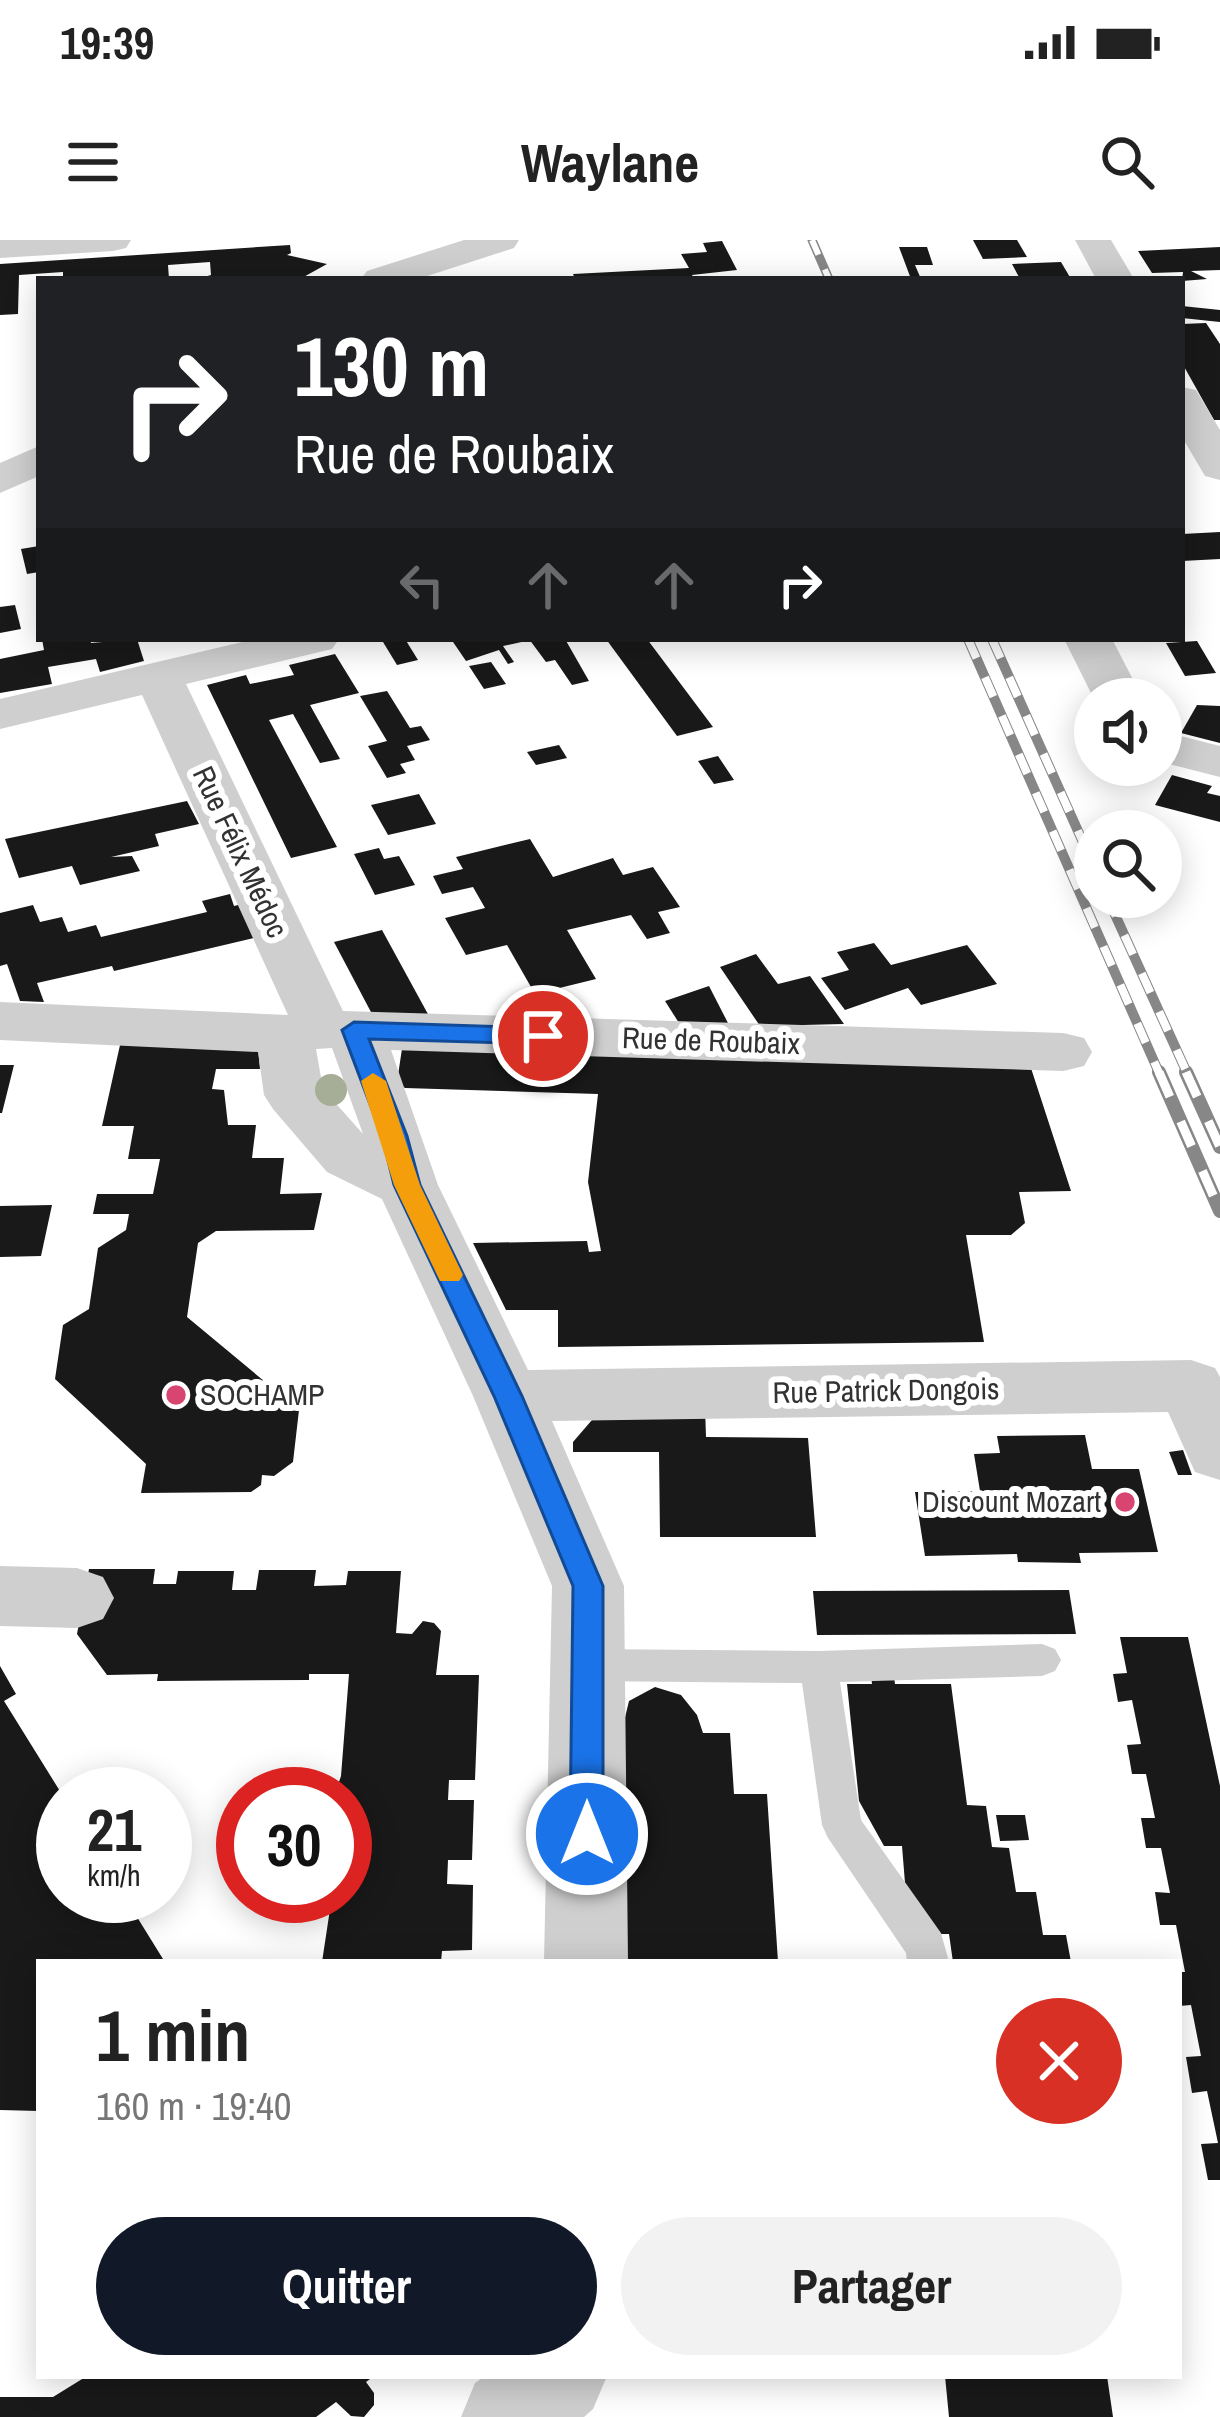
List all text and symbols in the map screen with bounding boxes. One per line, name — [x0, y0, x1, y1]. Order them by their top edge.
text: 19:39 — [60, 12, 154, 73]
text: Waylane — [521, 126, 699, 199]
icon: menu — [60, 129, 126, 195]
icon: search — [1094, 129, 1160, 195]
text: 130 m — [294, 309, 489, 422]
icon: right — [96, 324, 252, 480]
text: Rue de Roubaix — [294, 417, 614, 490]
icon: left — [389, 552, 455, 618]
icon: ahead — [515, 552, 581, 618]
icon: ahead — [641, 552, 707, 618]
icon: right — [767, 552, 833, 618]
map controls — [1074, 678, 1182, 918]
button: sound — [1074, 678, 1182, 786]
street label: Rue Félix Médoc — [184, 759, 298, 944]
button: search — [1074, 810, 1182, 918]
pin — [492, 985, 594, 1087]
icon: arrive — [510, 1003, 576, 1069]
street label: Rue de Roubaix — [622, 1017, 801, 1063]
street label: Rue Patrick Dongois — [772, 1368, 1000, 1412]
place label: SOCHAMP — [200, 1374, 324, 1414]
marker: SOCHAMP — [163, 1382, 189, 1408]
place label: Discount Mozart — [922, 1481, 1101, 1521]
marker: Discount Mozart — [1112, 1489, 1138, 1515]
speed limit sign: 30 — [216, 1767, 372, 1923]
position arrow — [524, 1771, 650, 1897]
text: 21 — [87, 1789, 141, 1870]
text: km/h — [87, 1855, 141, 1895]
text: 1 min — [96, 1986, 250, 2083]
button: close — [996, 1998, 1122, 2124]
text: 160 m · 19:40 — [96, 2080, 292, 2132]
button: Quitter — [96, 2217, 597, 2355]
button: Partager — [621, 2217, 1122, 2355]

